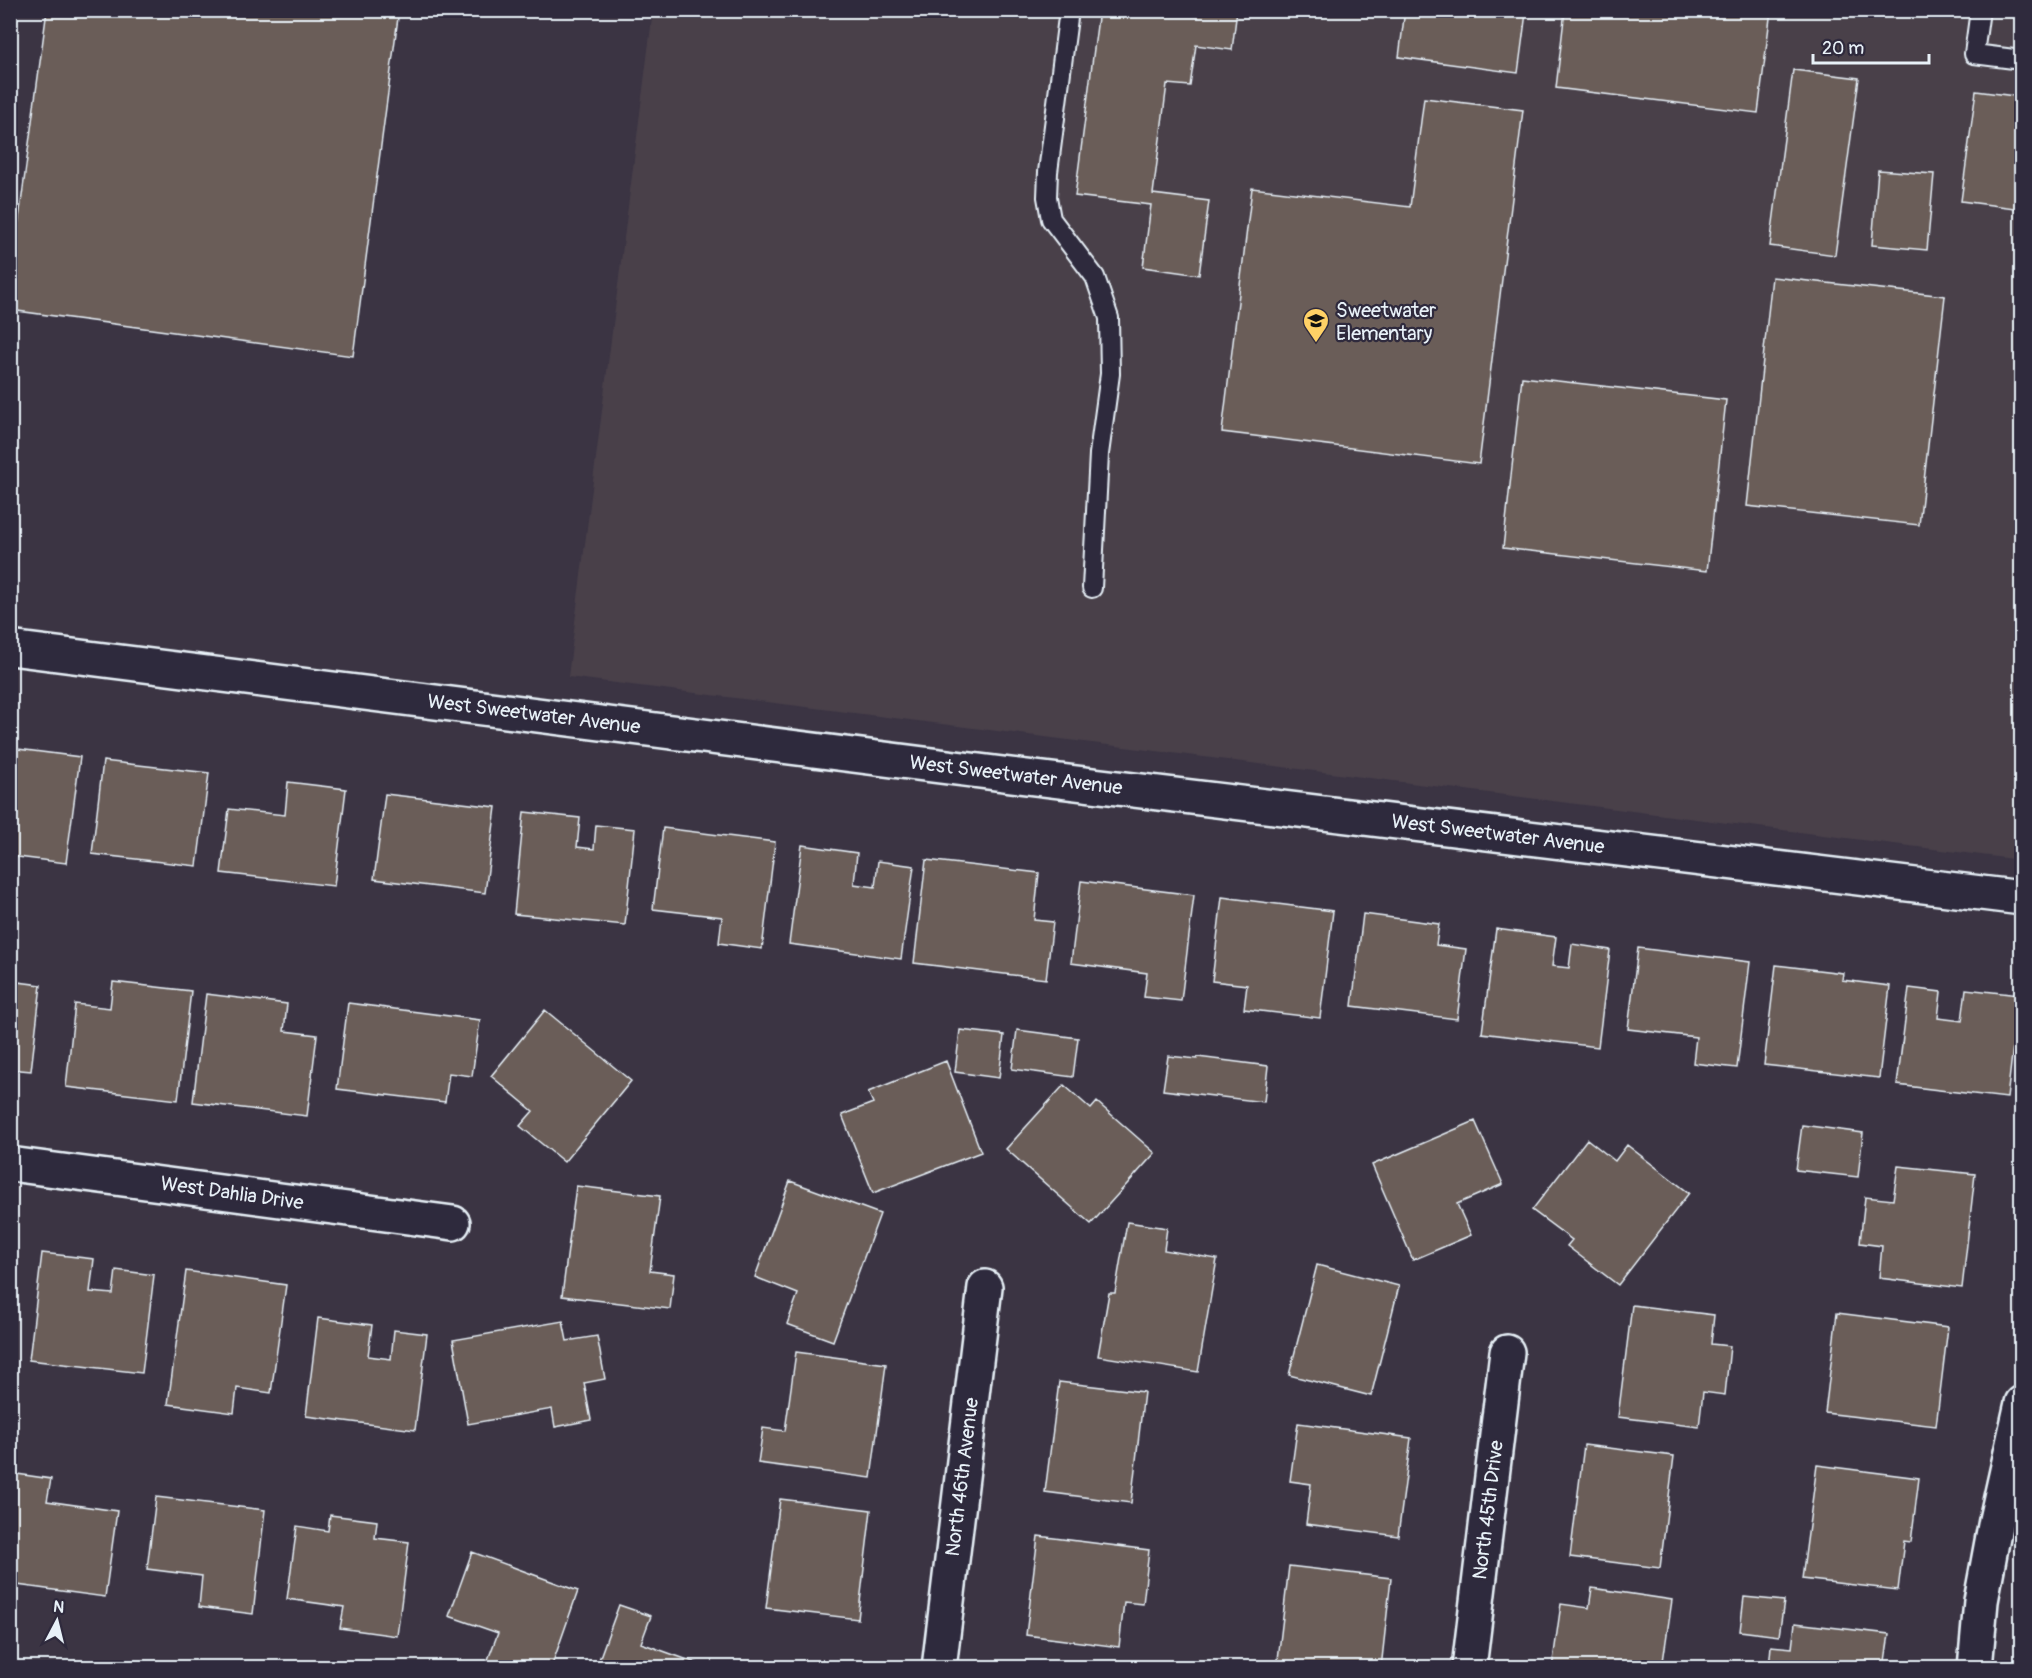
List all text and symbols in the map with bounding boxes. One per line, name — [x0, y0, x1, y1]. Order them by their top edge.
scale bar — [1813, 27, 1928, 65]
text: 20 m — [1822, 37, 1864, 60]
place label: Sweetwater Elementary — [1336, 298, 1436, 346]
school or university icon: Sweetwater Elementary — [1301, 306, 1331, 344]
street label: West Sweetwater Avenue — [426, 689, 642, 739]
street label: West Sweetwater Avenue — [908, 750, 1124, 800]
street label: West Sweetwater Avenue — [1390, 809, 1606, 859]
street label: West Dahlia Drive — [159, 1171, 305, 1215]
street label: North 46th Avenue — [940, 1396, 984, 1558]
street label: North 45th Drive — [1467, 1439, 1509, 1581]
north arrow — [27, 1591, 87, 1651]
text: N — [52, 1597, 65, 1618]

